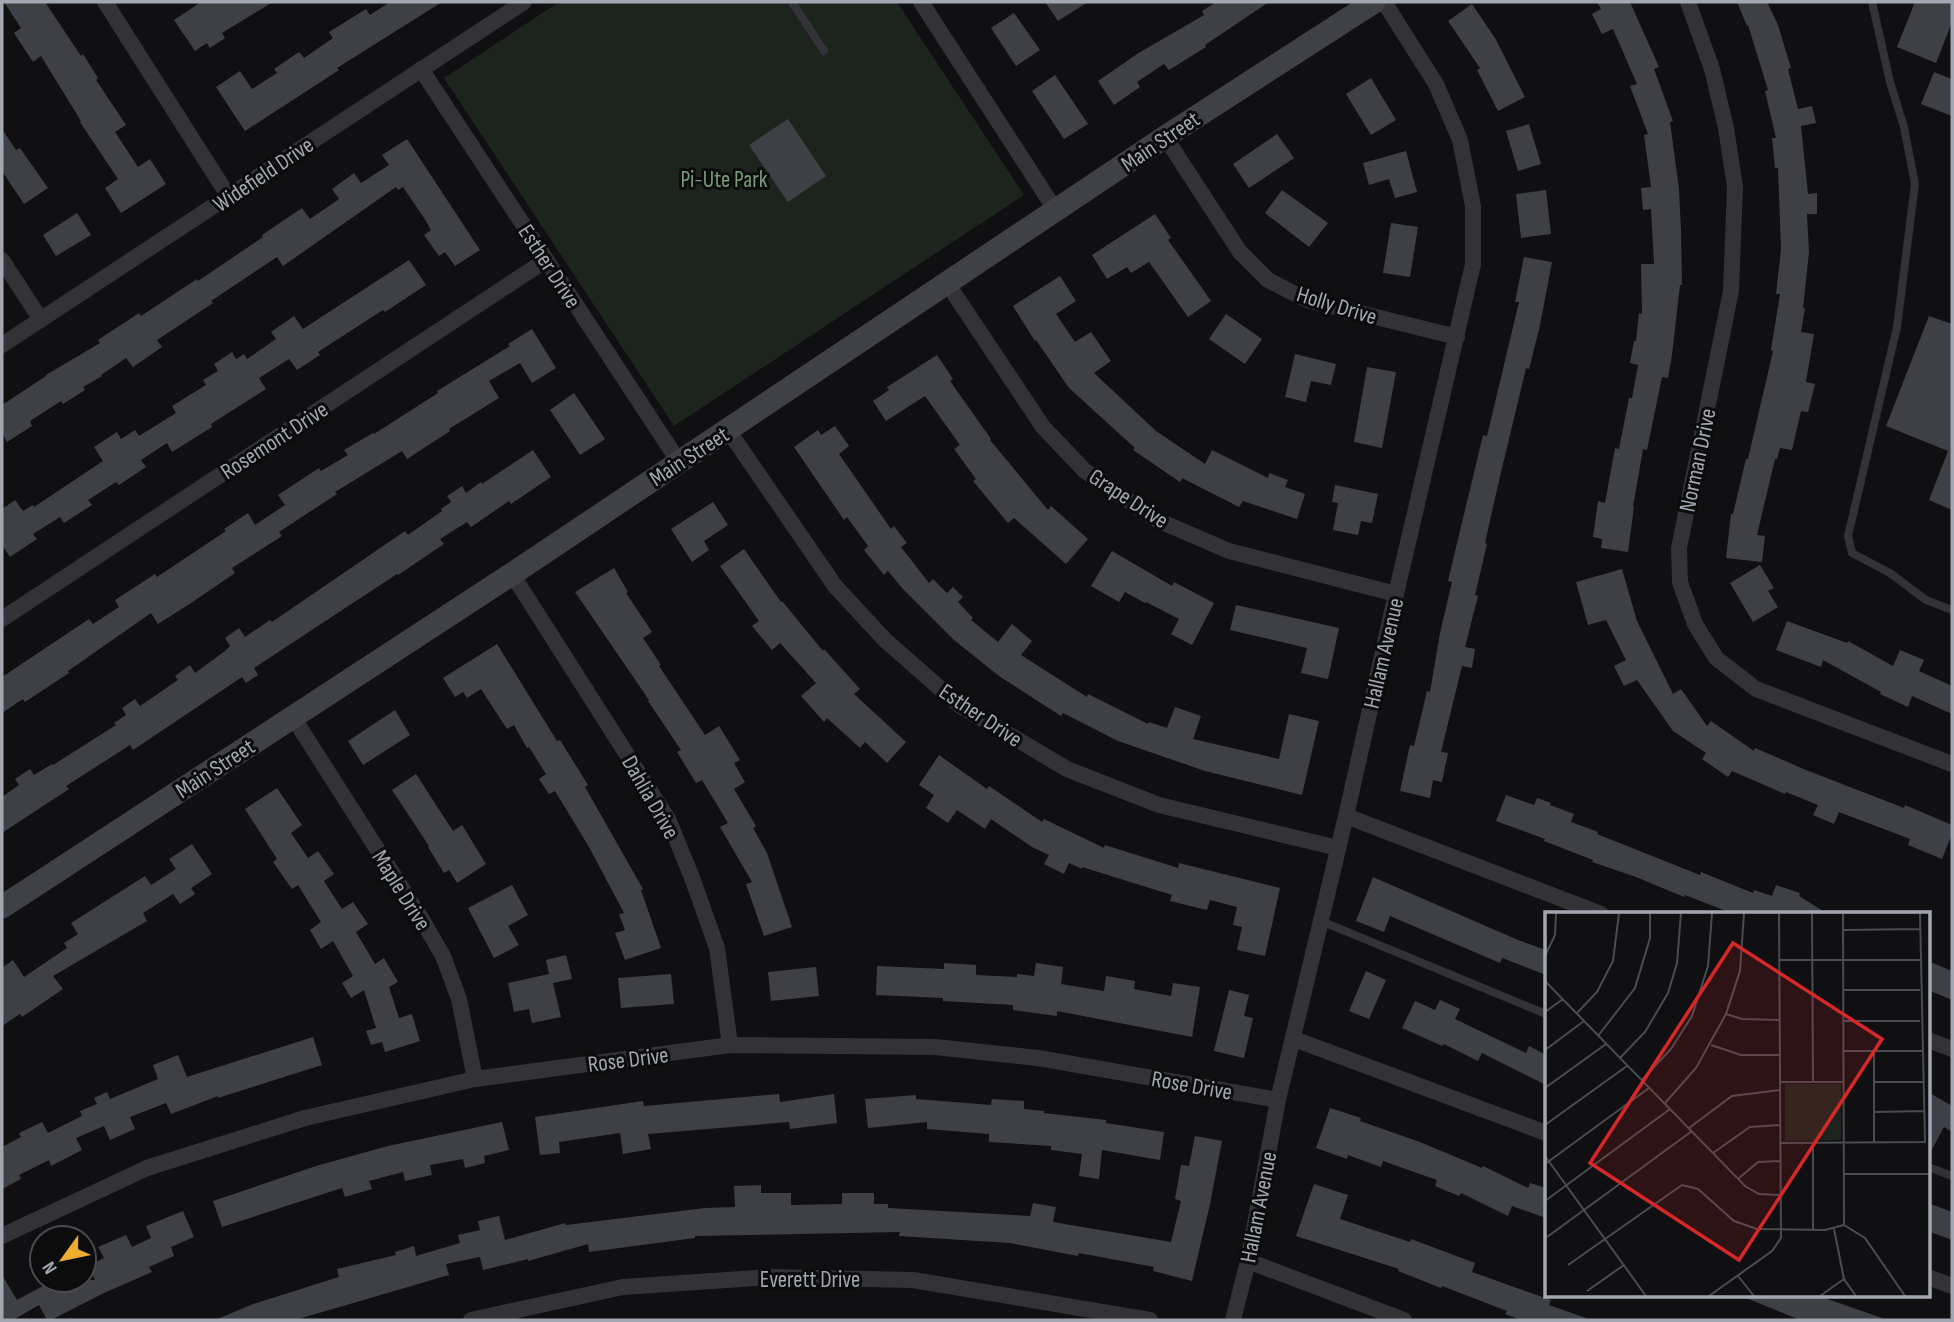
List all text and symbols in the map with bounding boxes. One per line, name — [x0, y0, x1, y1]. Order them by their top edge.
street label: Main Street — [1116, 105, 1205, 178]
street label: Widefield Drive — [208, 131, 319, 219]
park label: Pi-Ute Park — [680, 166, 768, 194]
street label: Esther Drive — [512, 219, 587, 314]
street label: Holly Drive — [1293, 281, 1380, 331]
street label: Rosemont Drive — [216, 396, 334, 486]
street label: Norman Drive — [1673, 406, 1723, 515]
street label: Main Street — [645, 421, 734, 493]
street label: Grape Drive — [1083, 463, 1173, 535]
street label: Hallam Avenue — [1358, 595, 1410, 711]
street label: Esther Drive — [934, 678, 1027, 754]
street label: Main Street — [171, 733, 260, 805]
street label: Dahlia Drive — [615, 751, 685, 844]
street label: Maple Drive — [366, 845, 437, 936]
inset map — [1545, 912, 1930, 1298]
street label: Rose Drive — [586, 1041, 670, 1079]
street label: Rose Drive — [1149, 1065, 1234, 1107]
street label: Hallam Avenue — [1234, 1149, 1283, 1265]
north arrow — [28, 1224, 98, 1294]
text: N — [38, 1257, 62, 1278]
street label: Everett Drive — [760, 1266, 860, 1294]

